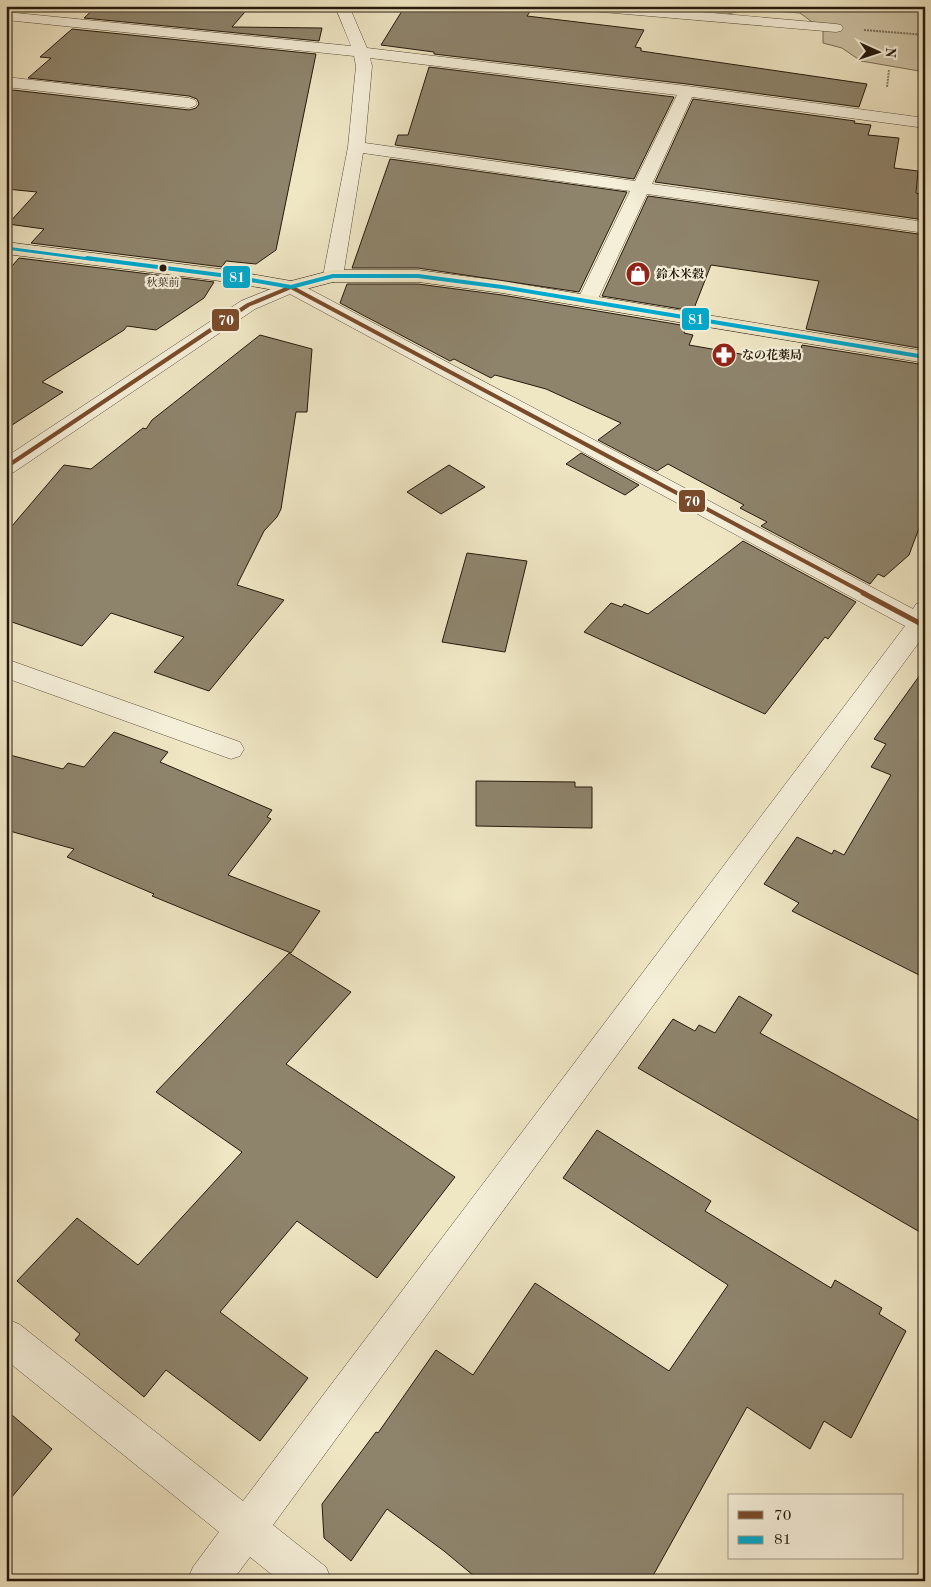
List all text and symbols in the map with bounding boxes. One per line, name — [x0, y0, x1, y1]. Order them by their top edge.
north arrow — [854, 28, 904, 78]
text: N — [883, 47, 897, 59]
shop icon: 鈴木米穀 — [625, 261, 651, 287]
marker: 秋葉前 — [158, 263, 168, 273]
line badge: 81 — [222, 265, 251, 289]
place label: 鈴木米穀 — [656, 267, 704, 281]
text: 81 — [229, 271, 245, 285]
place label: 秋葉前 — [147, 276, 180, 289]
line badge: 81 — [681, 307, 710, 331]
line badge: 70 — [211, 308, 240, 332]
text: 81 — [688, 313, 704, 327]
text: 70 — [218, 314, 234, 328]
pharmacy icon: なの花薬局 — [711, 342, 737, 368]
place label: なの花薬局 — [742, 348, 802, 362]
line badge: 70 — [678, 489, 706, 513]
text: 70 — [684, 495, 700, 509]
legend — [728, 1494, 904, 1560]
text: 70 — [774, 1509, 791, 1524]
text: 81 — [774, 1533, 791, 1548]

